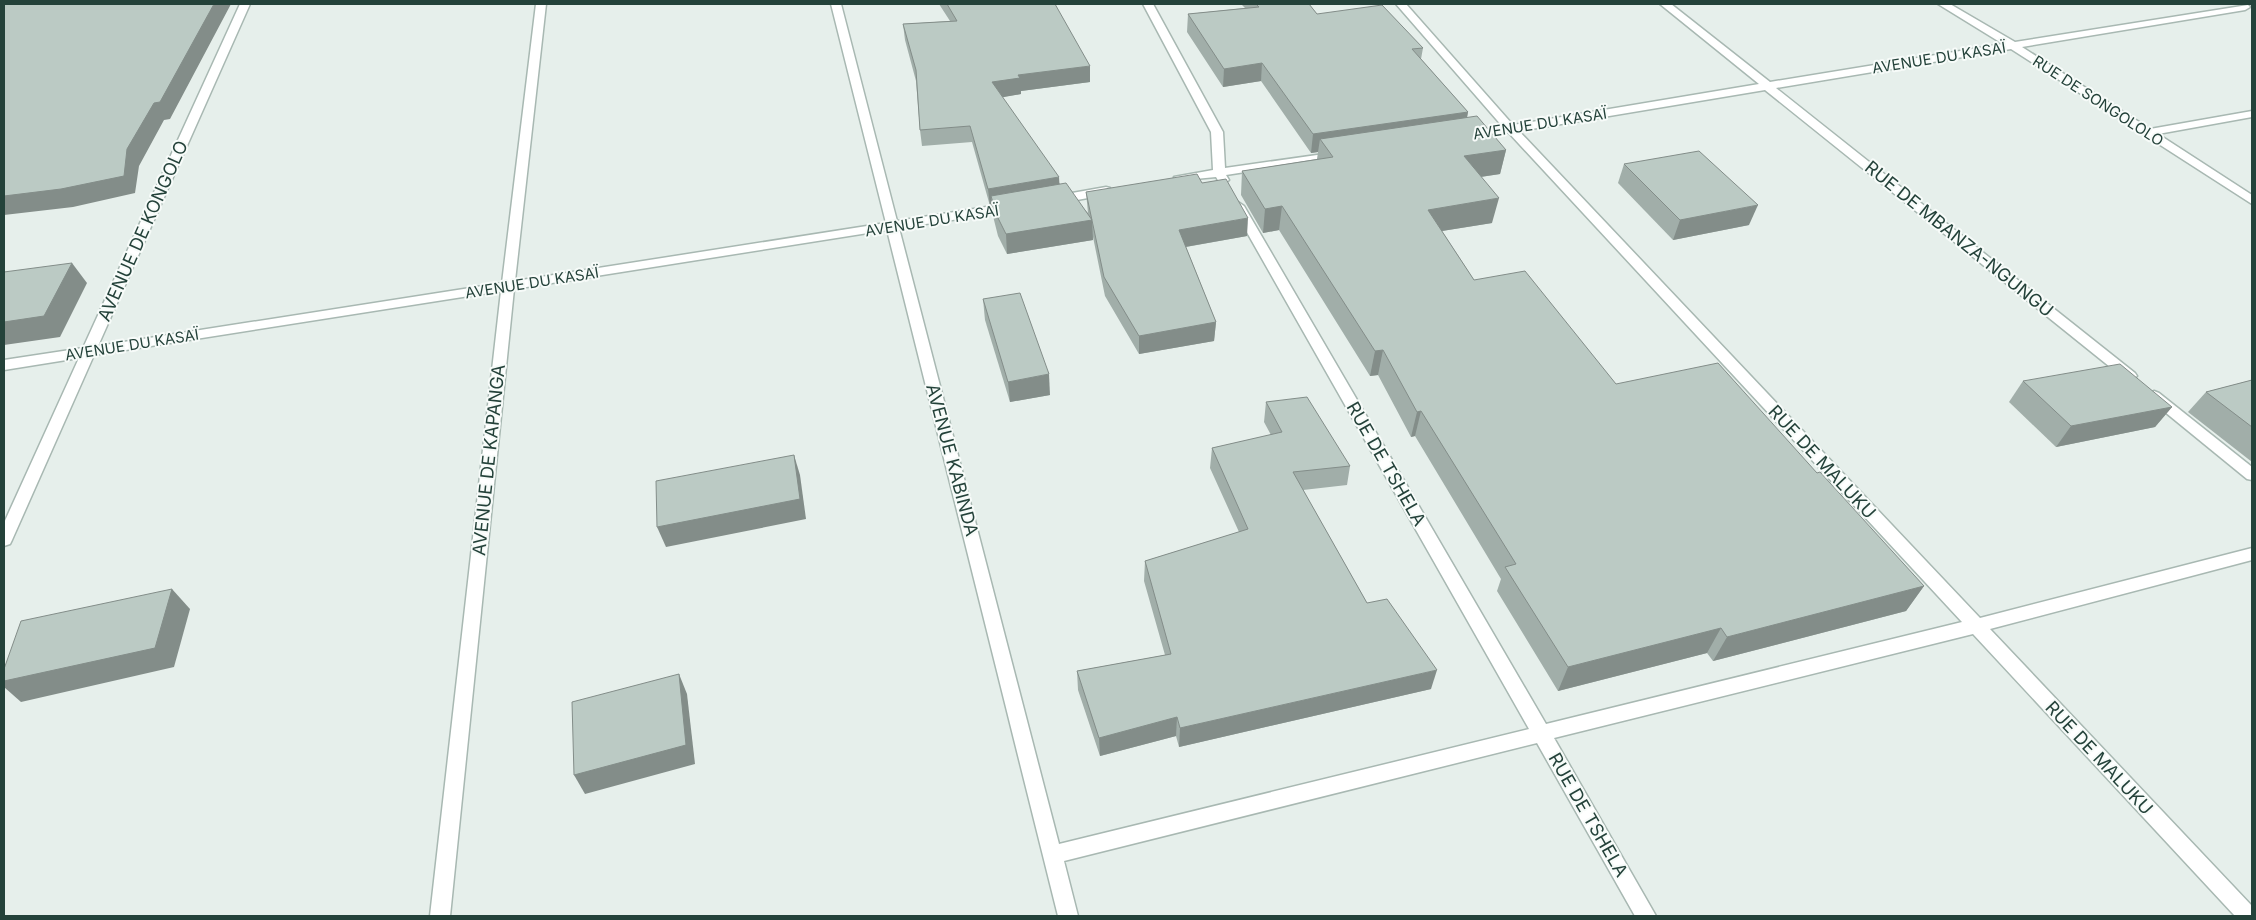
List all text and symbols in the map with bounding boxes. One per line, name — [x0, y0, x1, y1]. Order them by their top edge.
street label: AVENUE DU KASAÏ — [1871, 37, 2008, 77]
street label: RUE DE SONGOLOLO — [2029, 51, 2167, 150]
street label: AVENUE DU KASAÏ — [1472, 103, 1609, 143]
street label: AVENUE DE KONGOLO — [93, 137, 192, 324]
street label: RUE DE MBANZA-NGUNGU — [1861, 156, 2058, 321]
street label: AVENUE DU KASAÏ — [864, 200, 1001, 240]
street label: AVENUE DU KASAÏ — [464, 262, 601, 302]
street label: AVENUE DU KASAÏ — [64, 324, 201, 364]
street label: AVENUE DE KAPANGA — [468, 363, 509, 557]
street label: AVENUE KABINDA — [922, 381, 983, 538]
street label: RUE DE TSHELA — [1342, 398, 1430, 529]
street label: RUE DE MALUKU — [1764, 401, 1880, 523]
street label: RUE DE MALUKU — [2041, 697, 2157, 819]
street label: RUE DE TSHELA — [1544, 749, 1632, 880]

